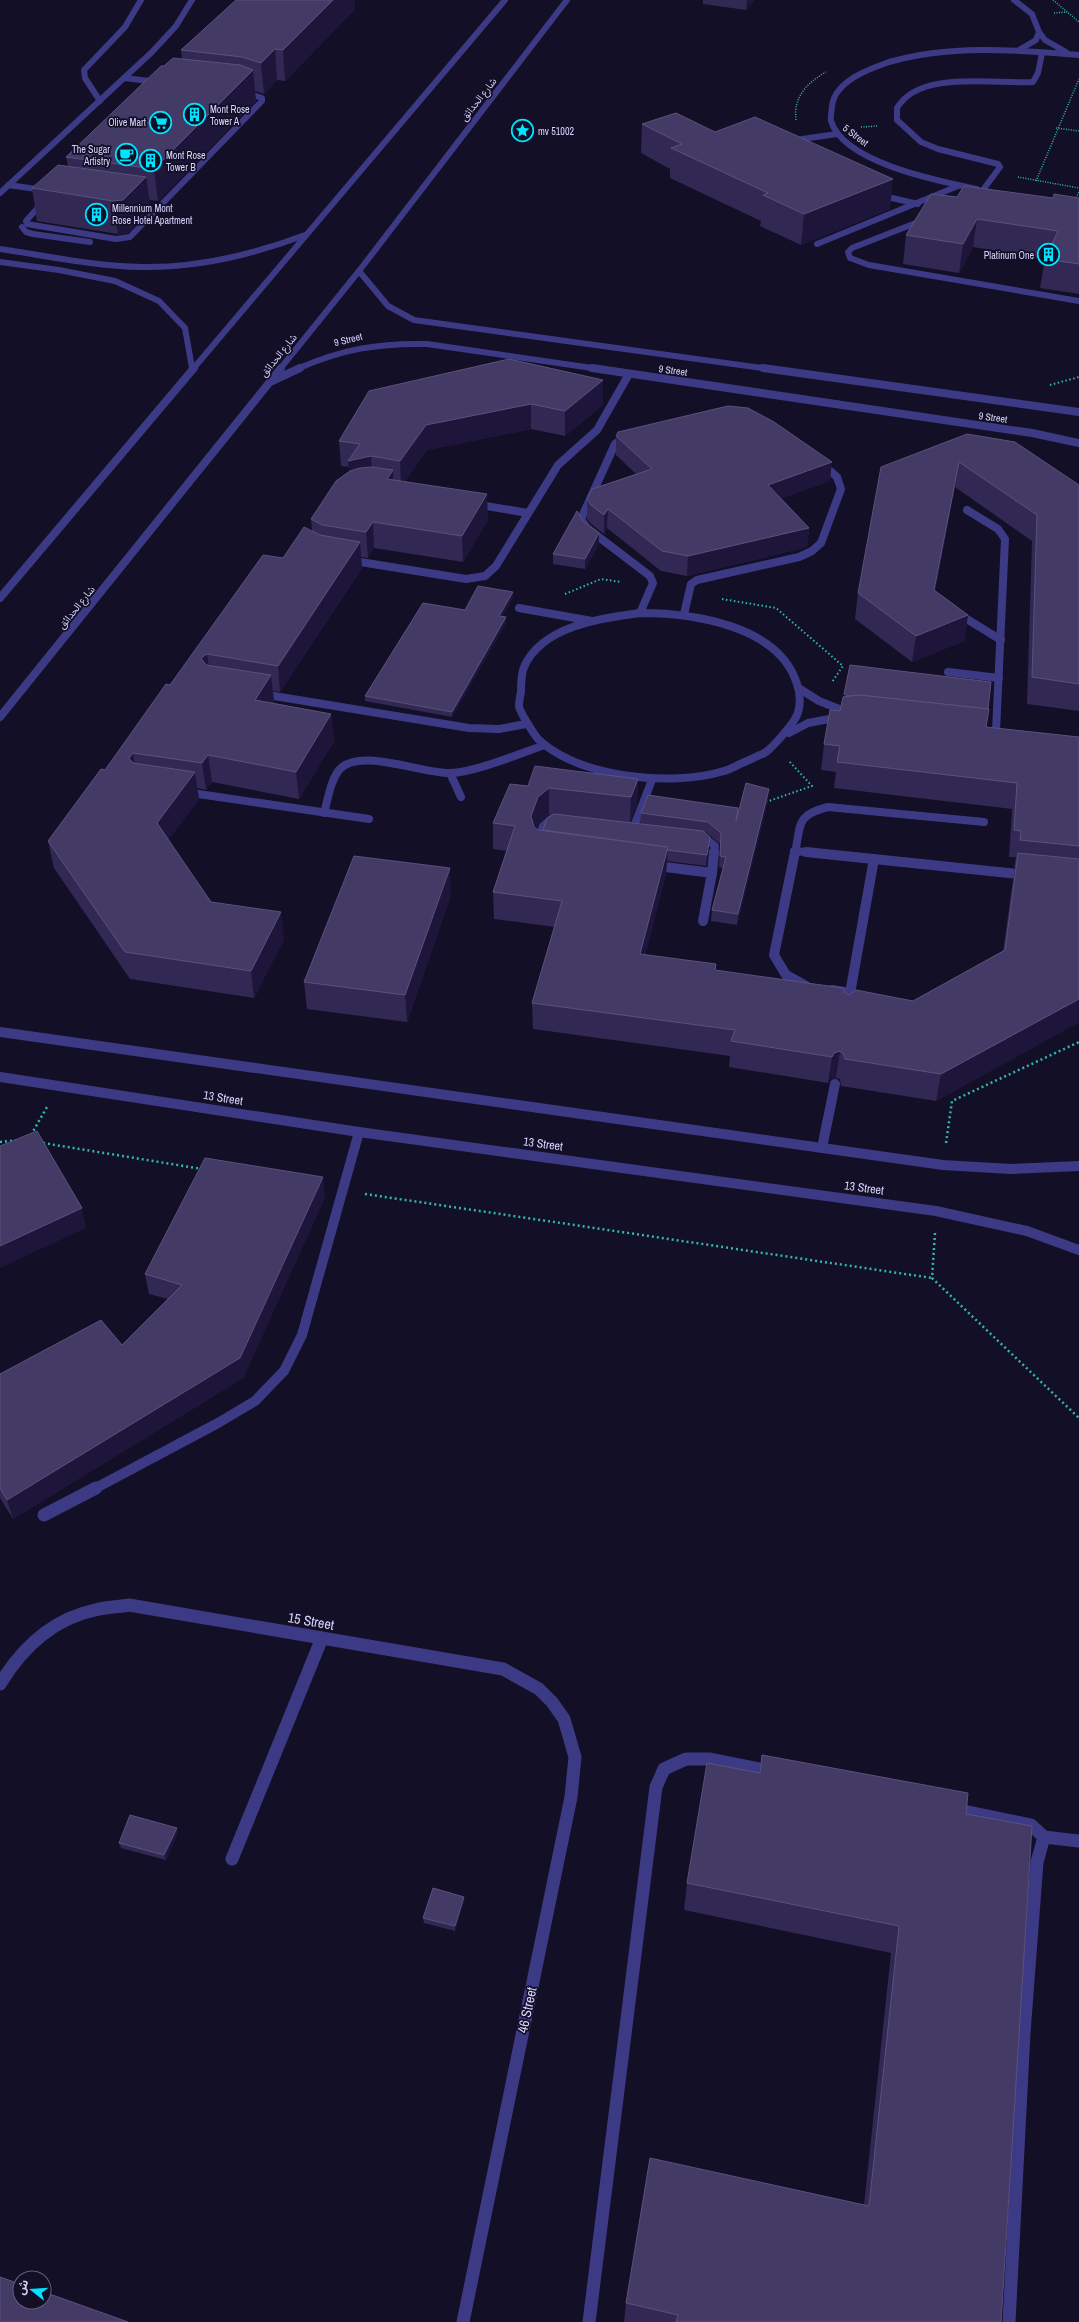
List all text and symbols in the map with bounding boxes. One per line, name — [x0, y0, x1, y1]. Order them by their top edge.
street label: شارع الحدائق — [457, 75, 500, 124]
building icon: Mont Rose Tower A — [182, 102, 208, 128]
place label: Mont Rose Tower A — [210, 103, 250, 128]
supermarket icon: Olive Mart — [148, 109, 174, 135]
place label: Olive Mart — [108, 116, 147, 129]
place icon: mv 51002 — [509, 118, 535, 144]
street label: 5 Street — [840, 122, 872, 150]
place label: mv 51002 — [538, 125, 574, 138]
cafe icon: The Sugar Artistry — [113, 142, 139, 168]
place label: The Sugar Artistry — [72, 143, 111, 168]
building icon: Mont Rose Tower B — [137, 148, 163, 174]
place label: Mont Rose Tower B — [166, 149, 206, 174]
building icon: Millennium Mont Rose Hotel Apartment — [84, 201, 110, 227]
place label: Millennium Mont Rose Hotel Apartment — [112, 202, 193, 227]
building icon: Platinum One — [1036, 242, 1062, 268]
place label: Platinum One — [984, 249, 1034, 262]
street label: 9 Street — [333, 330, 364, 349]
street label: شارع الحدائق — [257, 331, 301, 380]
street label: 9 Street — [658, 362, 689, 379]
street label: 9 Street — [978, 409, 1009, 426]
street label: شارع الحدائق — [55, 583, 99, 632]
street label: 13 Street — [202, 1087, 244, 1109]
street label: 13 Street — [522, 1133, 564, 1155]
street label: 13 Street — [843, 1177, 885, 1199]
street label: 15 Street — [286, 1608, 336, 1634]
street label: 46 Street — [513, 1985, 541, 2035]
north arrow — [12, 2270, 52, 2310]
text: ش — [14, 2278, 31, 2296]

